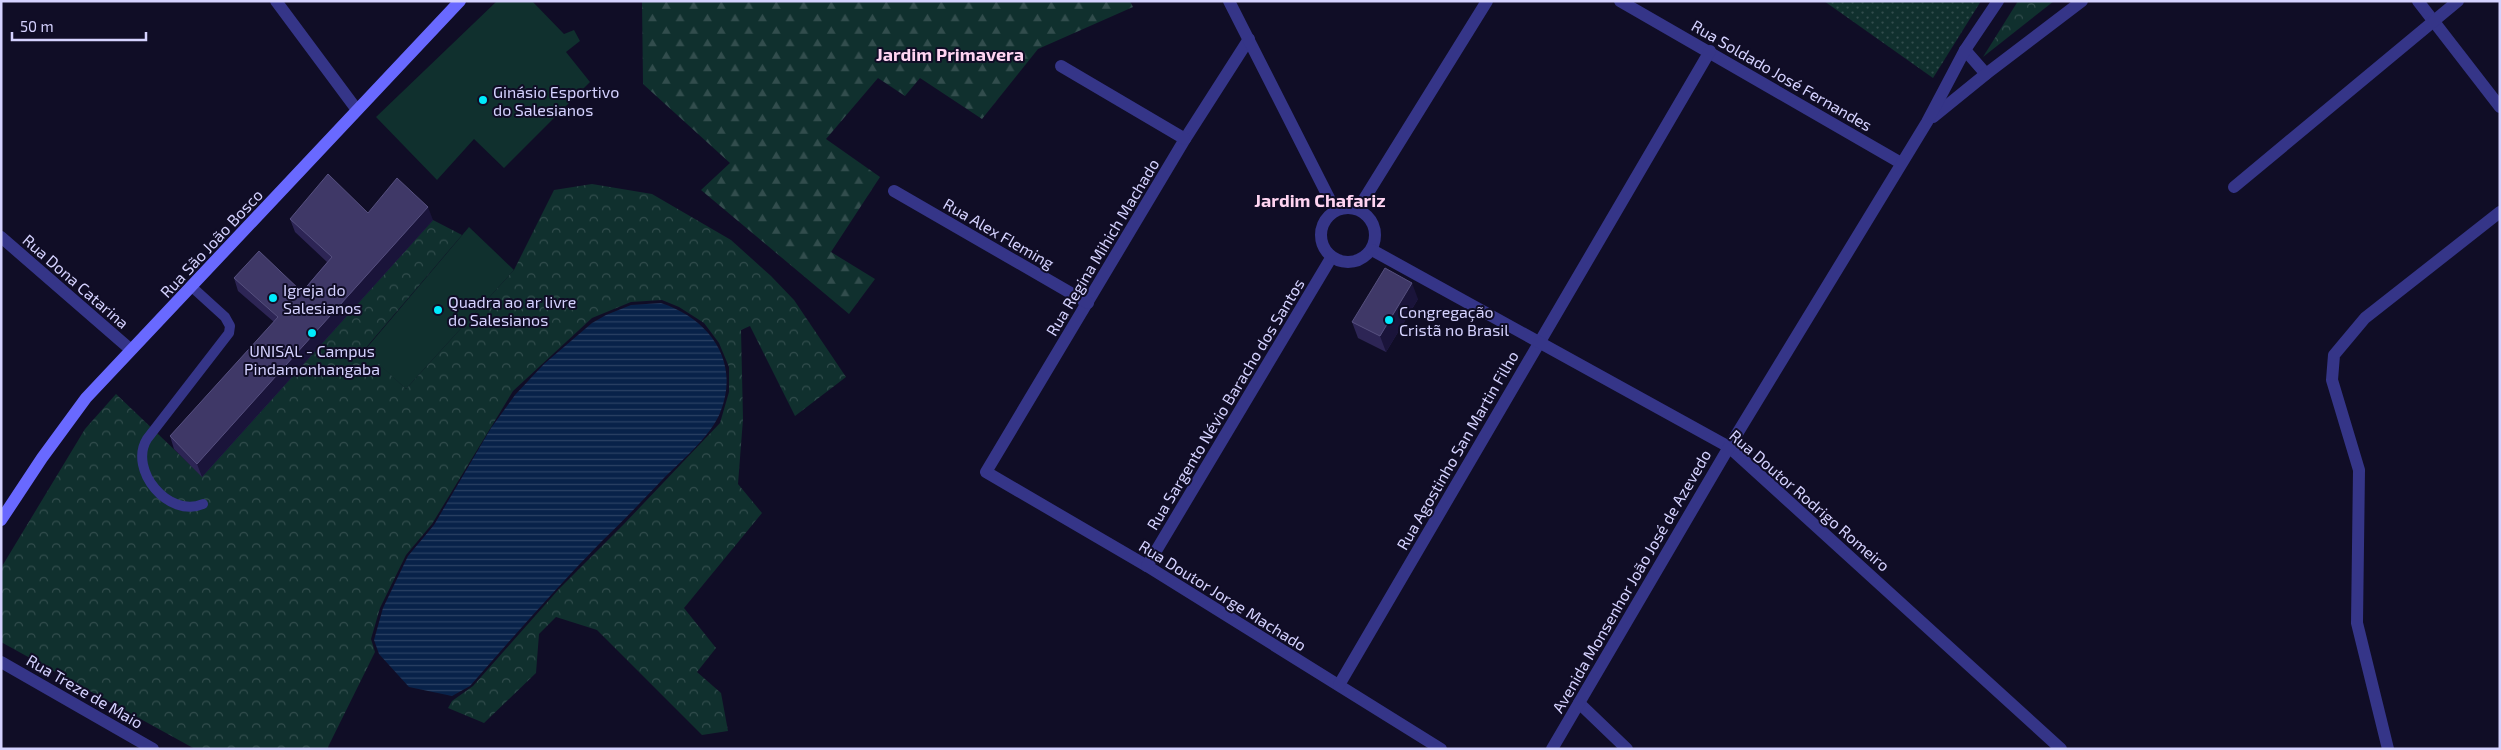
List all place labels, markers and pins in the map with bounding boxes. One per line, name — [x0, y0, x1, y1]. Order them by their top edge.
place label: Ginásio Esportivo do Salesianos — [493, 82, 619, 119]
marker: Ginásio Esportivo do Salesianos — [477, 94, 489, 106]
place label: Igreja do Salesianos — [283, 280, 362, 317]
marker: Igreja do Salesianos — [267, 292, 279, 304]
place label: Quadra ao ar livre do Salesianos — [448, 292, 576, 329]
place label: Congregação Cristã no Brasil — [1399, 302, 1509, 339]
marker: Quadra ao ar livre do Salesianos — [432, 304, 444, 316]
marker: Congregação Cristã no Brasil — [1383, 314, 1395, 326]
marker: UNISAL - Campus Pindamonhangaba — [306, 327, 318, 339]
place label: UNISAL - Campus Pindamonhangaba — [244, 341, 380, 378]

